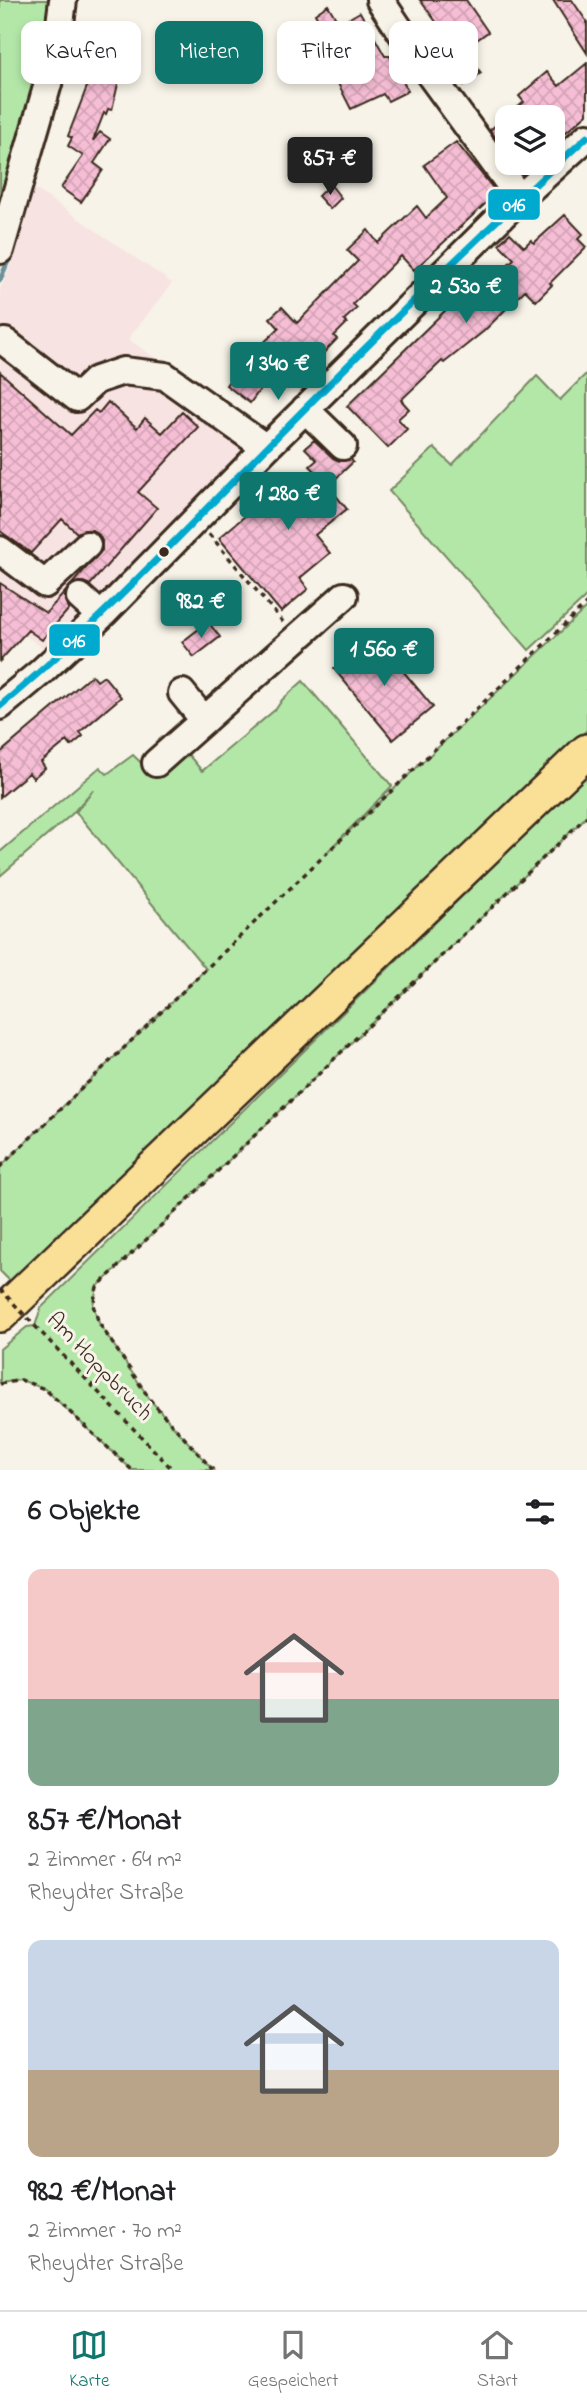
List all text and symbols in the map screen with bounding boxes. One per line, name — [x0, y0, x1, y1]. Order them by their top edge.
chip: Kaufen — [21, 21, 141, 84]
chip: Mieten — [155, 21, 263, 84]
chip: Filter — [277, 21, 375, 84]
chip: Neu — [389, 21, 478, 84]
map controls — [495, 105, 565, 175]
button: layers — [495, 105, 565, 175]
pin: 857 € — [281, 138, 379, 197]
text: 857 € — [303, 143, 357, 176]
line badge: 016 — [487, 188, 541, 221]
text: 016 — [503, 193, 526, 220]
pin: 2 530 € — [401, 266, 531, 325]
text: 2 530 € — [430, 271, 502, 304]
pin: 1 340 € — [213, 342, 343, 402]
text: 1 340 € — [246, 348, 310, 381]
pin: 1 280 € — [223, 472, 353, 532]
text: 1 280 € — [256, 478, 320, 511]
unlabelled marker — [157, 545, 171, 559]
pin: 982 € — [152, 580, 250, 640]
text: 982 € — [177, 586, 225, 619]
line badge: 016 — [48, 623, 101, 657]
pin: 1 560 € — [319, 628, 449, 688]
text: 016 — [63, 629, 86, 656]
text: 1 560 € — [350, 634, 418, 667]
street label: Am Hoppbruch — [38, 1305, 160, 1429]
text: 6 Objekte — [28, 1490, 140, 1534]
icon: filters — [521, 1493, 559, 1531]
icon: home — [231, 1615, 357, 1741]
text: 857 €/Monat — [28, 1800, 181, 1844]
text: 2 Zimmer · 64 m² — [28, 1844, 182, 1877]
text: Rheydter Straße — [28, 1877, 184, 1910]
icon: home — [231, 1986, 357, 2112]
text: 982 €/Monat — [28, 2171, 176, 2215]
text: 2 Zimmer · 70 m² — [28, 2215, 182, 2248]
text: Rheydter Straße — [28, 2248, 184, 2281]
tab: Karte — [69, 2326, 109, 2395]
tab: Gespeichert — [248, 2326, 338, 2395]
tab: Start — [477, 2326, 518, 2395]

